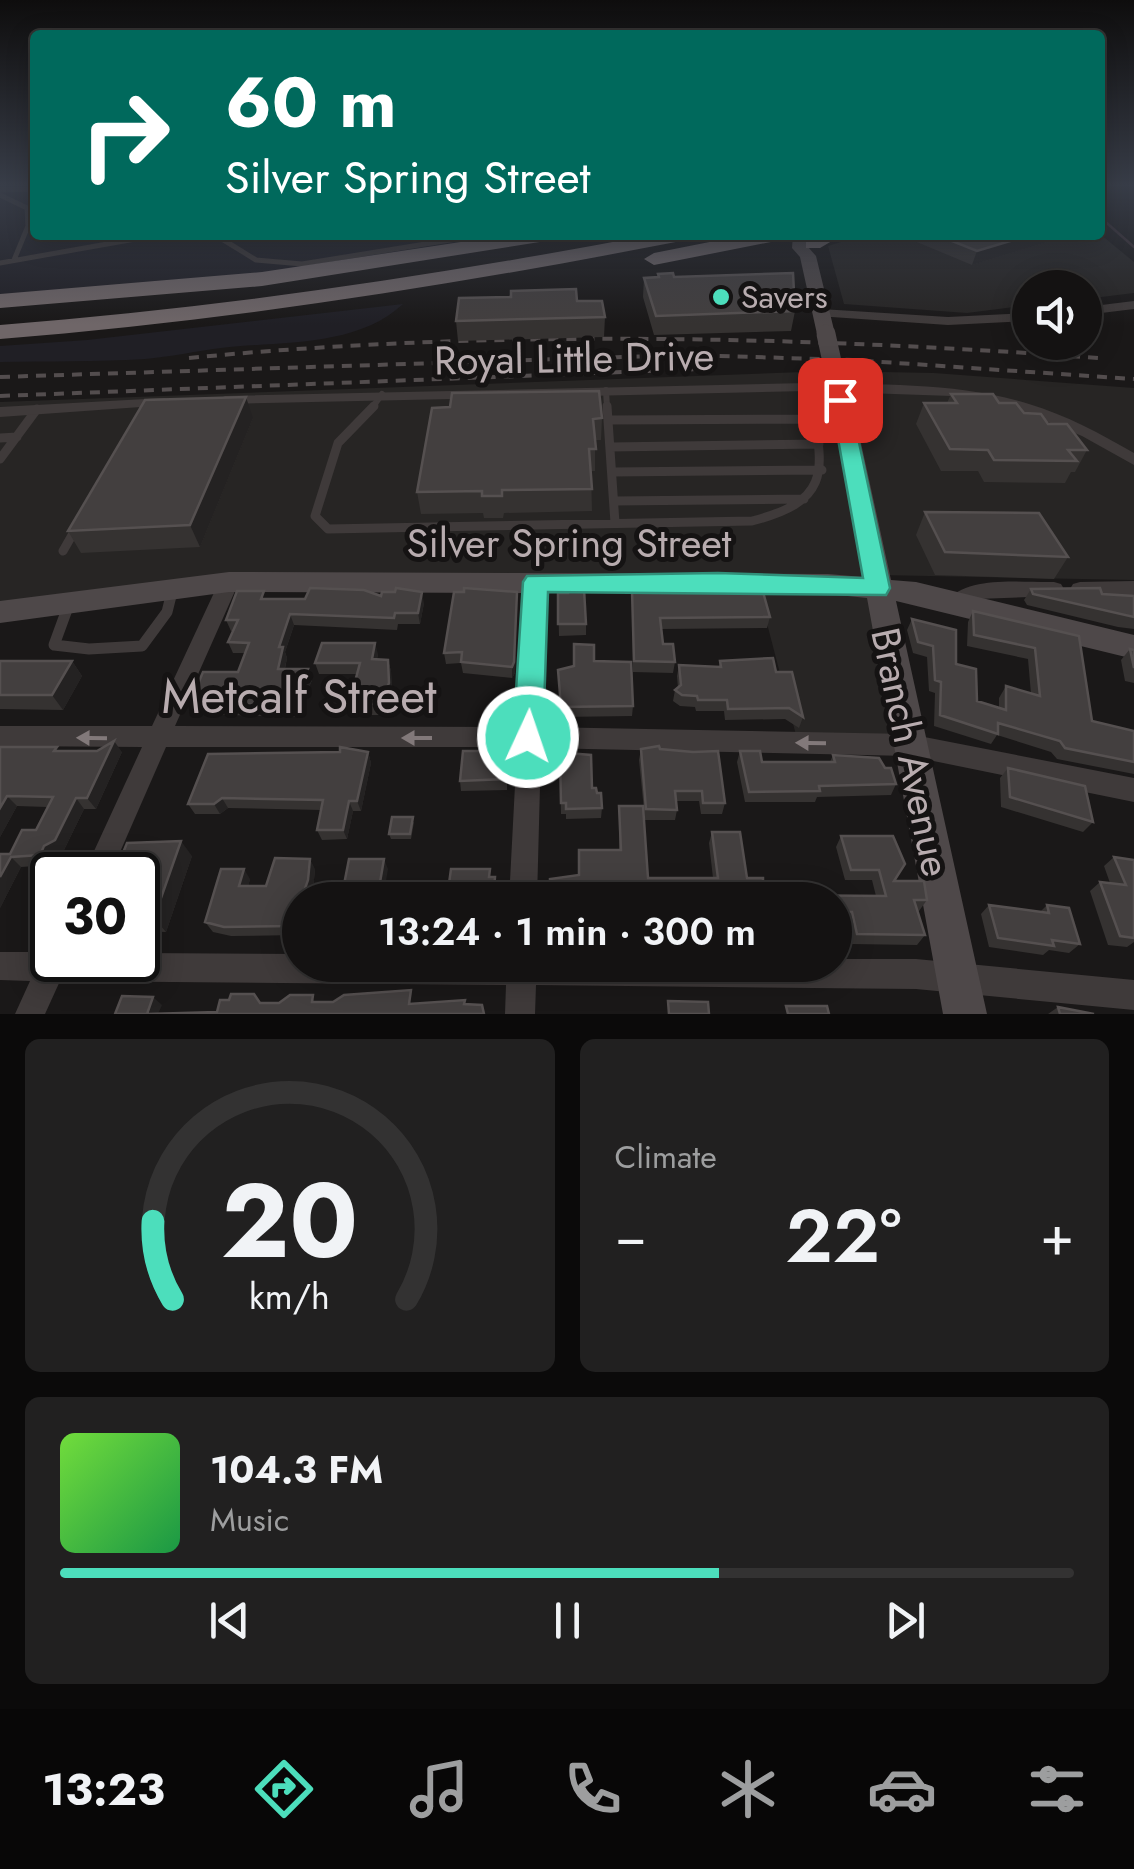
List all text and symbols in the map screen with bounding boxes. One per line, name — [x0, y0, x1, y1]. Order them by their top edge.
text: 60 m — [225, 52, 397, 153]
icon: right — [60, 70, 190, 200]
text: Silver Spring Street — [225, 145, 591, 210]
map controls — [1012, 270, 1102, 360]
button: sound — [1012, 270, 1102, 360]
place label: Savers — [741, 274, 828, 320]
marker: Savers — [710, 286, 732, 308]
street label: Royal Little Drive — [434, 327, 714, 389]
pin — [798, 358, 883, 443]
icon: arrive — [813, 373, 868, 428]
street label: Silver Spring Street — [407, 514, 732, 572]
street label: Branch Avenue — [856, 622, 966, 882]
street label: Metcalf Street — [162, 662, 437, 731]
position arrow — [476, 685, 580, 789]
one-way arrow — [75, 729, 107, 745]
one-way arrow — [400, 730, 432, 746]
one-way arrow — [795, 735, 827, 751]
speed limit sign: 30 — [30, 852, 160, 982]
text: 13:24 · 1 min · 300 m — [378, 904, 756, 959]
text: Climate — [615, 1134, 717, 1180]
text: 20 — [221, 1146, 358, 1296]
text: 22° — [785, 1182, 902, 1290]
text: − — [615, 1196, 647, 1276]
text: + — [1040, 1196, 1074, 1276]
text: km/h — [249, 1271, 330, 1322]
text: 104.3 FM — [210, 1442, 383, 1497]
text: Music — [210, 1497, 289, 1543]
icon: previous — [202, 1593, 257, 1648]
icon: pause — [540, 1593, 595, 1648]
icon: next — [878, 1593, 933, 1648]
icon: directions — [249, 1754, 319, 1824]
icon: music — [404, 1754, 474, 1824]
icon: phone — [558, 1754, 628, 1824]
icon: climate — [713, 1754, 783, 1824]
icon: car — [867, 1754, 937, 1824]
icon: filters — [1022, 1754, 1092, 1824]
text: 13:23 — [42, 1757, 165, 1822]

